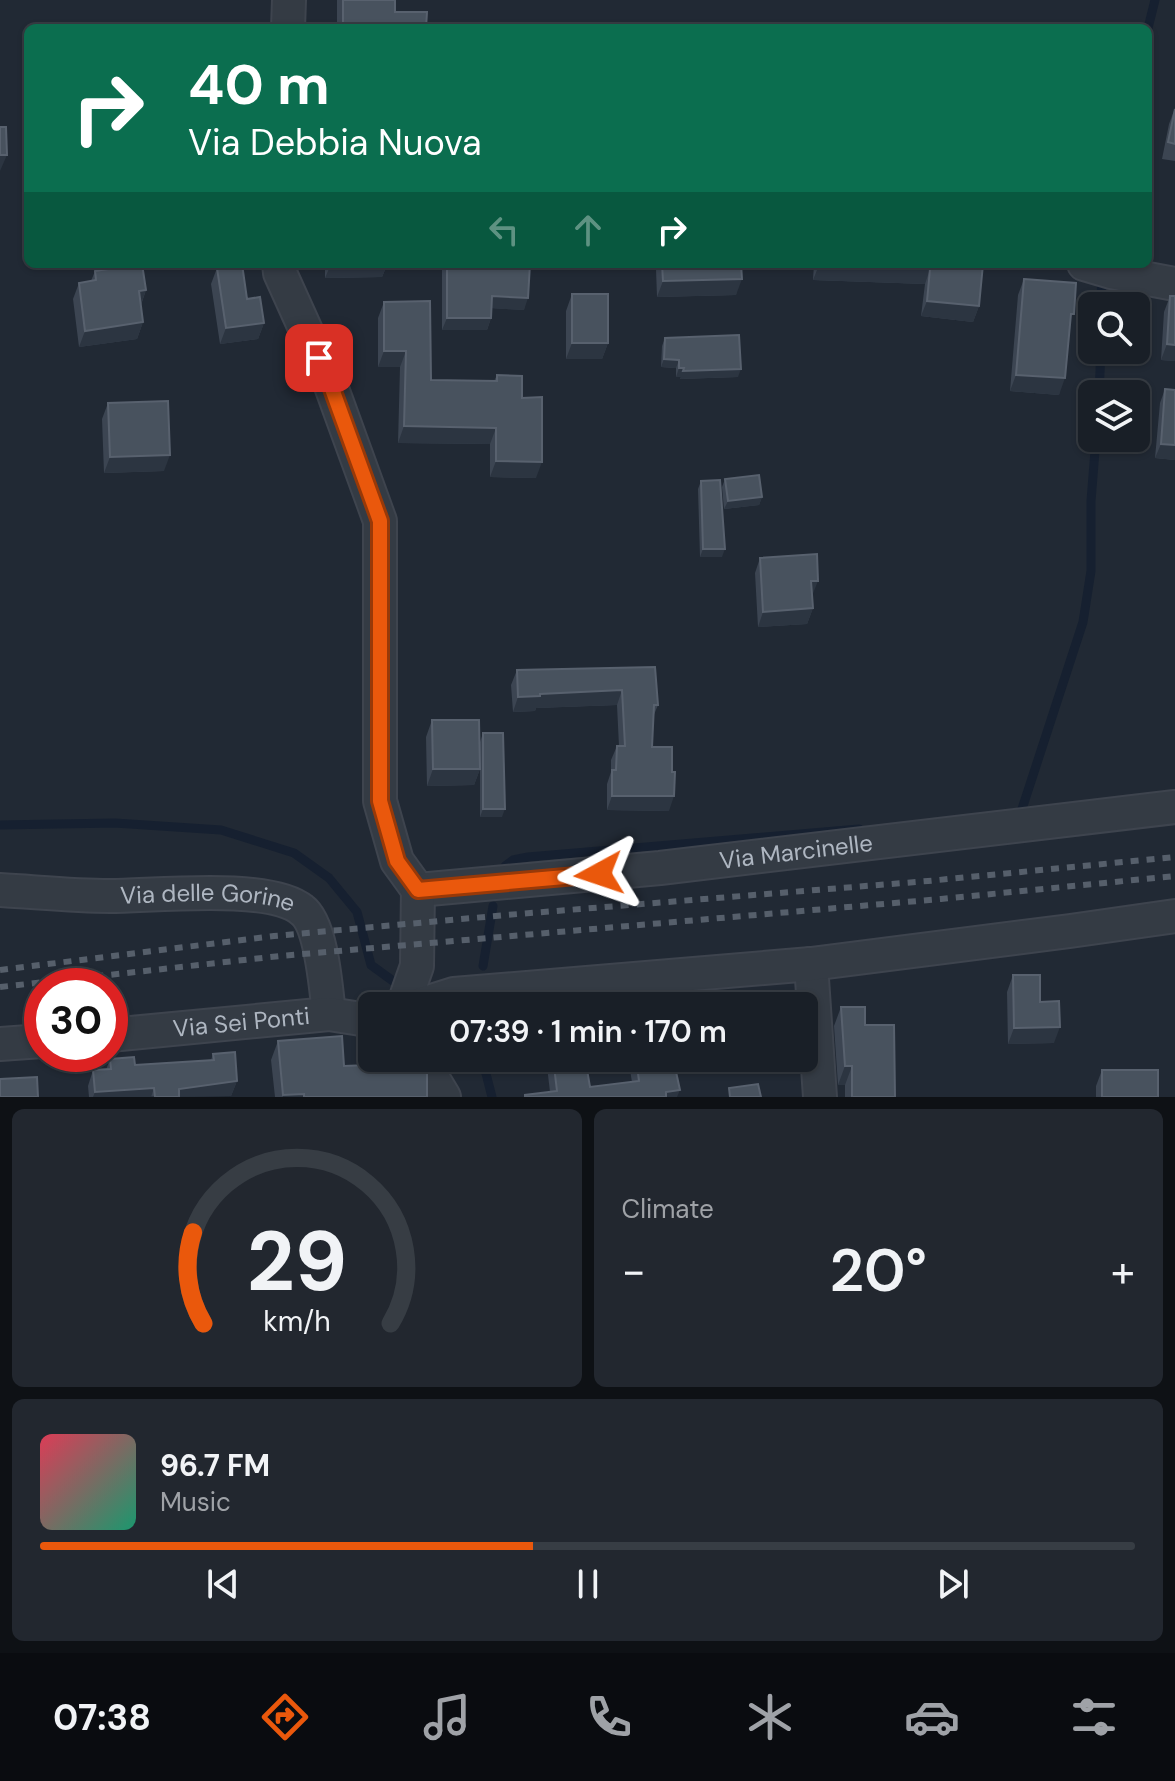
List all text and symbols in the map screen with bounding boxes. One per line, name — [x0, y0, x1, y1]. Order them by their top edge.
text: 40 m — [188, 48, 330, 121]
icon: right — [56, 56, 160, 160]
text: Via Debbia Nuova — [188, 119, 482, 166]
icon: left — [482, 208, 526, 252]
icon: ahead — [566, 208, 610, 252]
icon: right — [650, 208, 694, 252]
map controls — [1078, 292, 1150, 452]
button: search — [1078, 292, 1150, 364]
pin — [285, 324, 353, 392]
icon: arrive — [297, 336, 341, 380]
button: layers — [1078, 380, 1150, 452]
street label: Via Marcinelle — [718, 827, 874, 876]
position arrow — [557, 832, 641, 916]
street label: Via delle Gorine — [119, 877, 300, 919]
speed limit sign: 30 — [24, 968, 128, 1072]
street label: Via Sei Ponti — [171, 1000, 311, 1044]
text: 07:39 · 1 min · 170 m — [449, 1012, 727, 1051]
text: Climate — [622, 1192, 714, 1226]
text: 29 — [247, 1207, 347, 1316]
text: 20° — [829, 1231, 927, 1310]
text: − — [622, 1242, 646, 1300]
text: + — [1111, 1242, 1135, 1300]
text: km/h — [263, 1303, 331, 1340]
text: 96.7 FM — [160, 1446, 270, 1485]
text: Music — [160, 1485, 231, 1519]
icon: previous — [201, 1562, 245, 1606]
icon: pause — [566, 1562, 610, 1606]
icon: next — [931, 1562, 975, 1606]
icon: directions — [257, 1689, 313, 1745]
icon: music — [419, 1689, 475, 1745]
icon: phone — [581, 1689, 637, 1745]
icon: climate — [742, 1689, 798, 1745]
icon: car — [904, 1689, 960, 1745]
icon: filters — [1066, 1689, 1122, 1745]
text: 07:38 — [53, 1694, 151, 1741]

